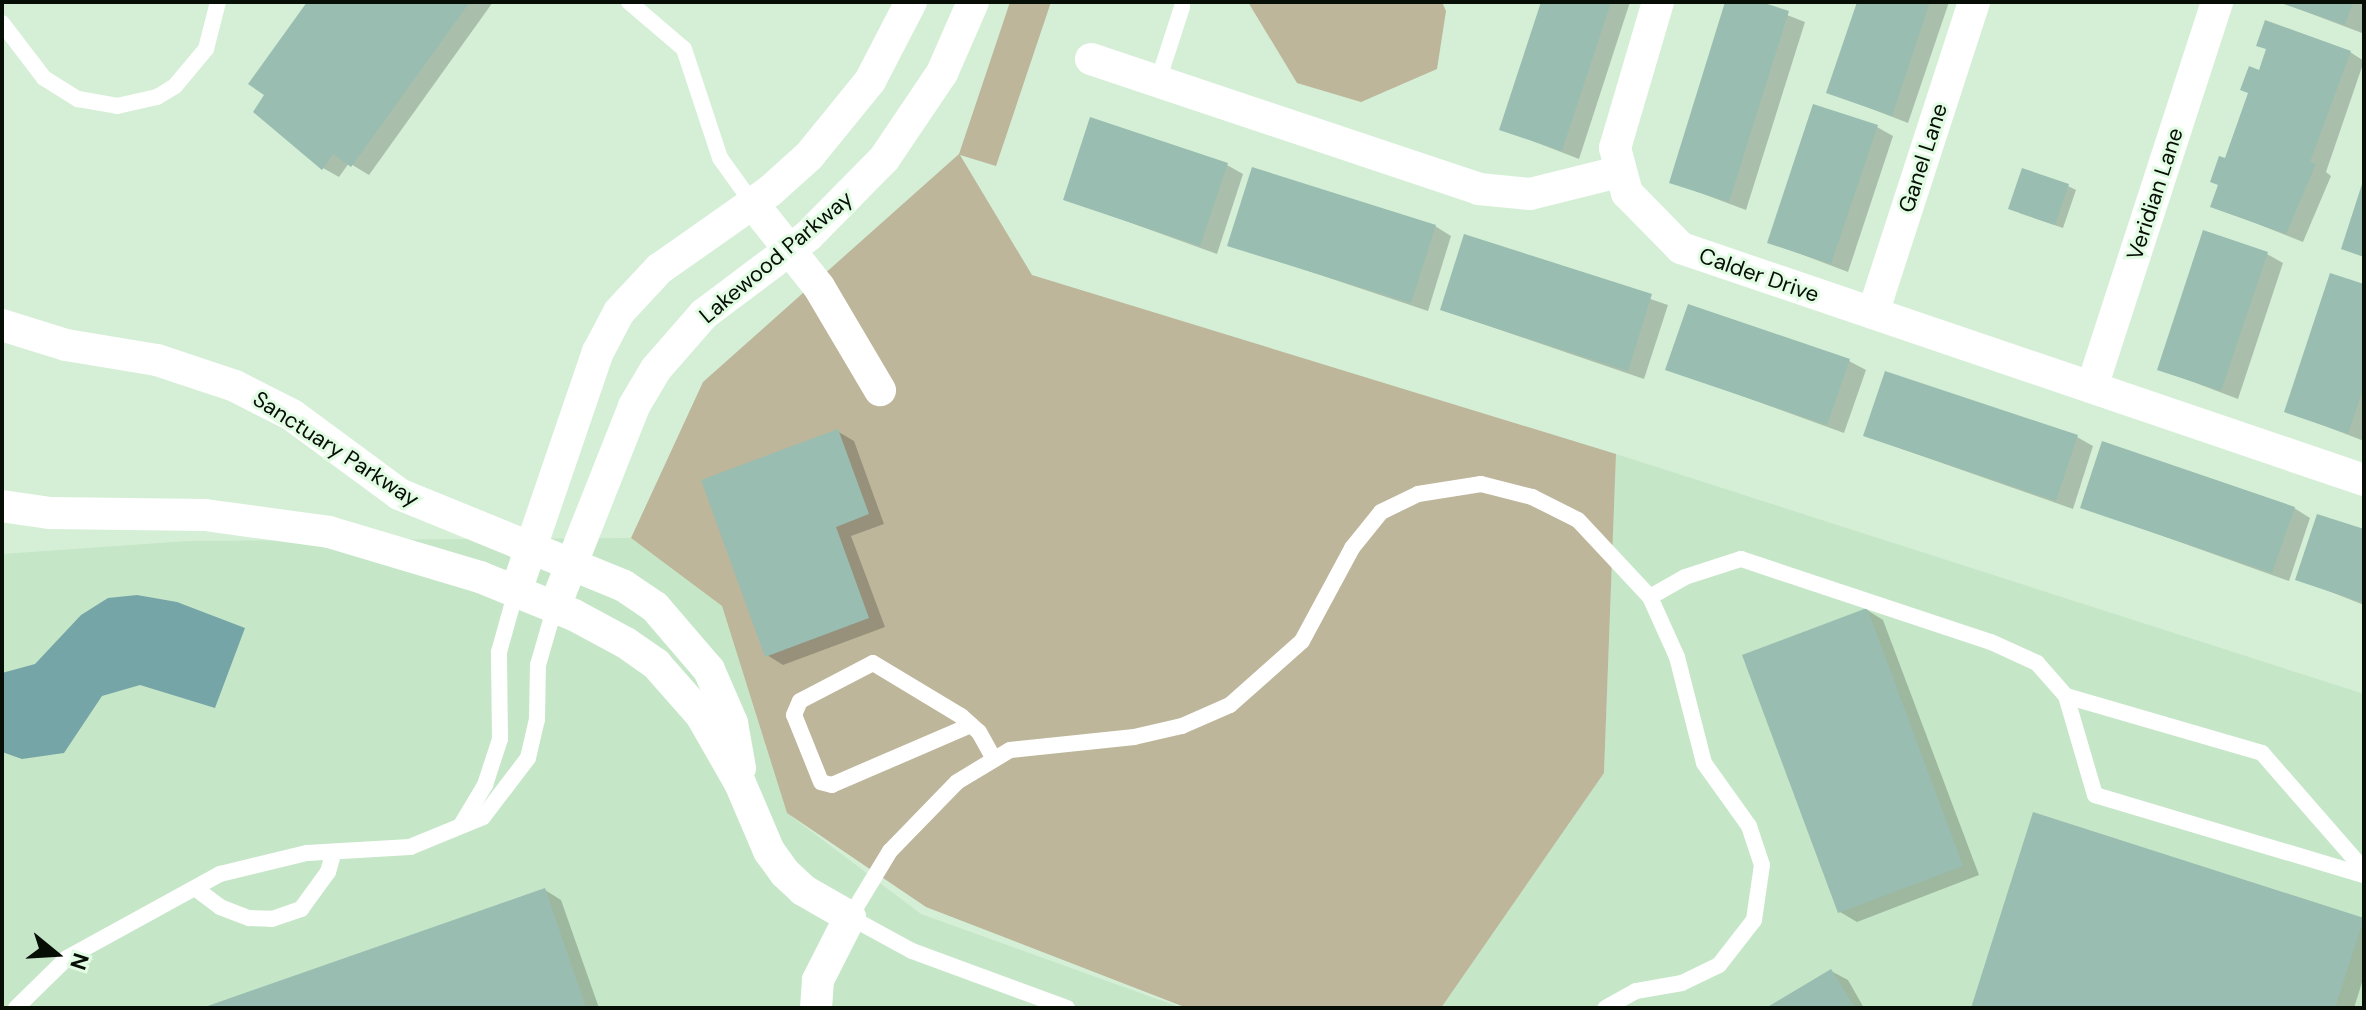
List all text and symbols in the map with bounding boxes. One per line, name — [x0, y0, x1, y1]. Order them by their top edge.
street label: Ganel Lane — [1893, 100, 1953, 216]
street label: Veridian Lane — [2121, 125, 2189, 263]
street label: Lakewood Parkway — [694, 185, 858, 329]
street label: Calder Drive — [1696, 242, 1822, 308]
street label: Sanctuary Parkway — [248, 385, 424, 513]
north arrow — [16, 914, 96, 994]
text: N — [63, 949, 96, 974]

